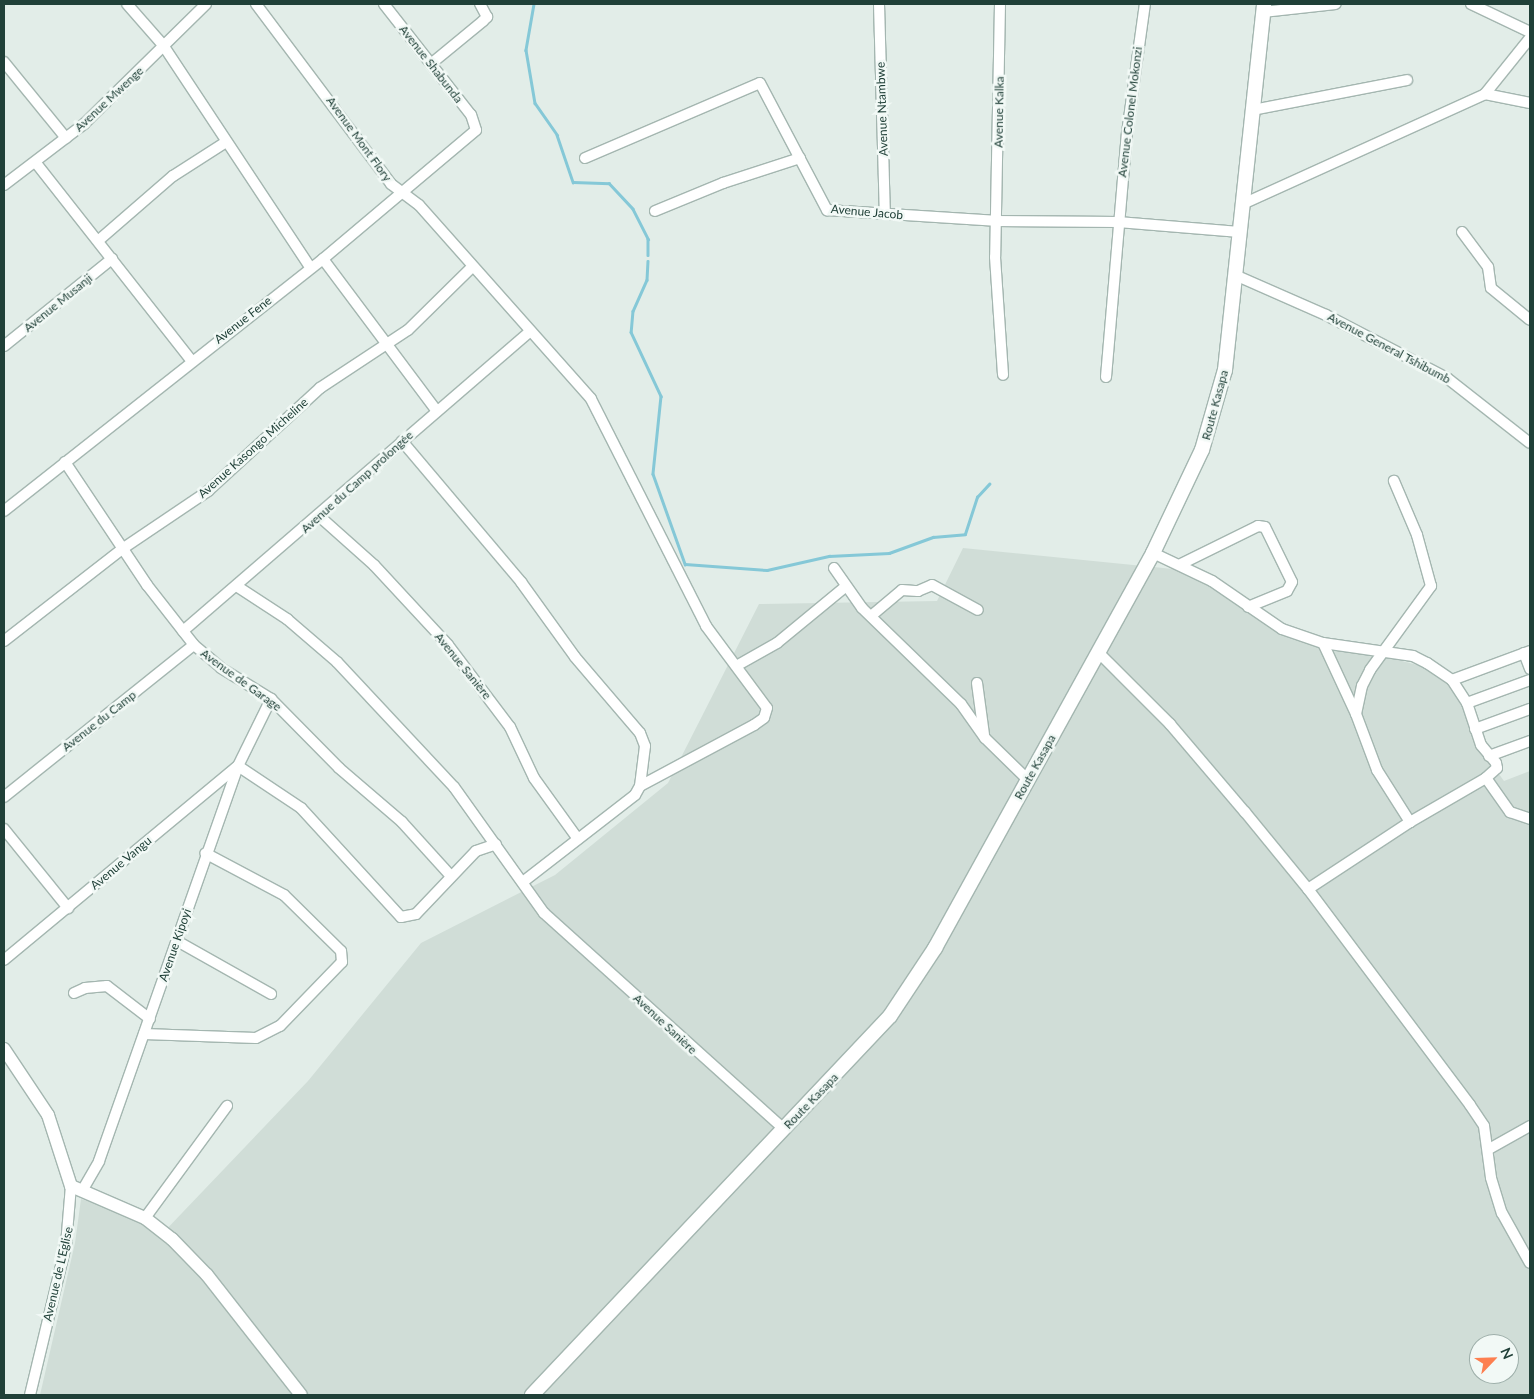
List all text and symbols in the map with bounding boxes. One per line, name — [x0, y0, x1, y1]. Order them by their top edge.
street label: Avenue Shabunda — [396, 22, 466, 106]
street label: Avenue Colonel Mokonzi — [1115, 46, 1145, 178]
street label: Avenue Ntambwe — [873, 62, 891, 156]
street label: Avenue Mwenge — [72, 63, 146, 135]
street label: Avenue Kalka — [991, 76, 1007, 148]
street label: Avenue Mont Flory — [323, 94, 395, 184]
street label: Avenue Jacob — [830, 202, 904, 222]
street label: Avenue Musanji — [21, 271, 95, 335]
street label: Avenue Fene — [212, 293, 274, 347]
street label: Avenue General Tshibumb — [1325, 309, 1453, 387]
street label: Route Kasapa — [1199, 368, 1231, 442]
street label: Avenue Kasongo Micheline — [195, 395, 311, 501]
street label: Avenue du Camp prolongée — [298, 428, 416, 536]
street label: Avenue Sanière — [432, 630, 494, 702]
street label: Avenue de Garage — [198, 646, 284, 714]
street label: Avenue du Camp — [59, 688, 139, 754]
street label: Route Kasapa — [1011, 732, 1059, 802]
street label: Avenue Vangu — [87, 833, 155, 893]
street label: Avenue Kipoyi — [156, 907, 194, 983]
street label: Avenue Sanière — [630, 991, 700, 1057]
street label: Route Kasapa — [781, 1070, 841, 1132]
street label: Avenue de L'Eglise — [40, 1225, 76, 1323]
north arrow — [1469, 1334, 1519, 1384]
text: N — [1497, 1345, 1517, 1361]

